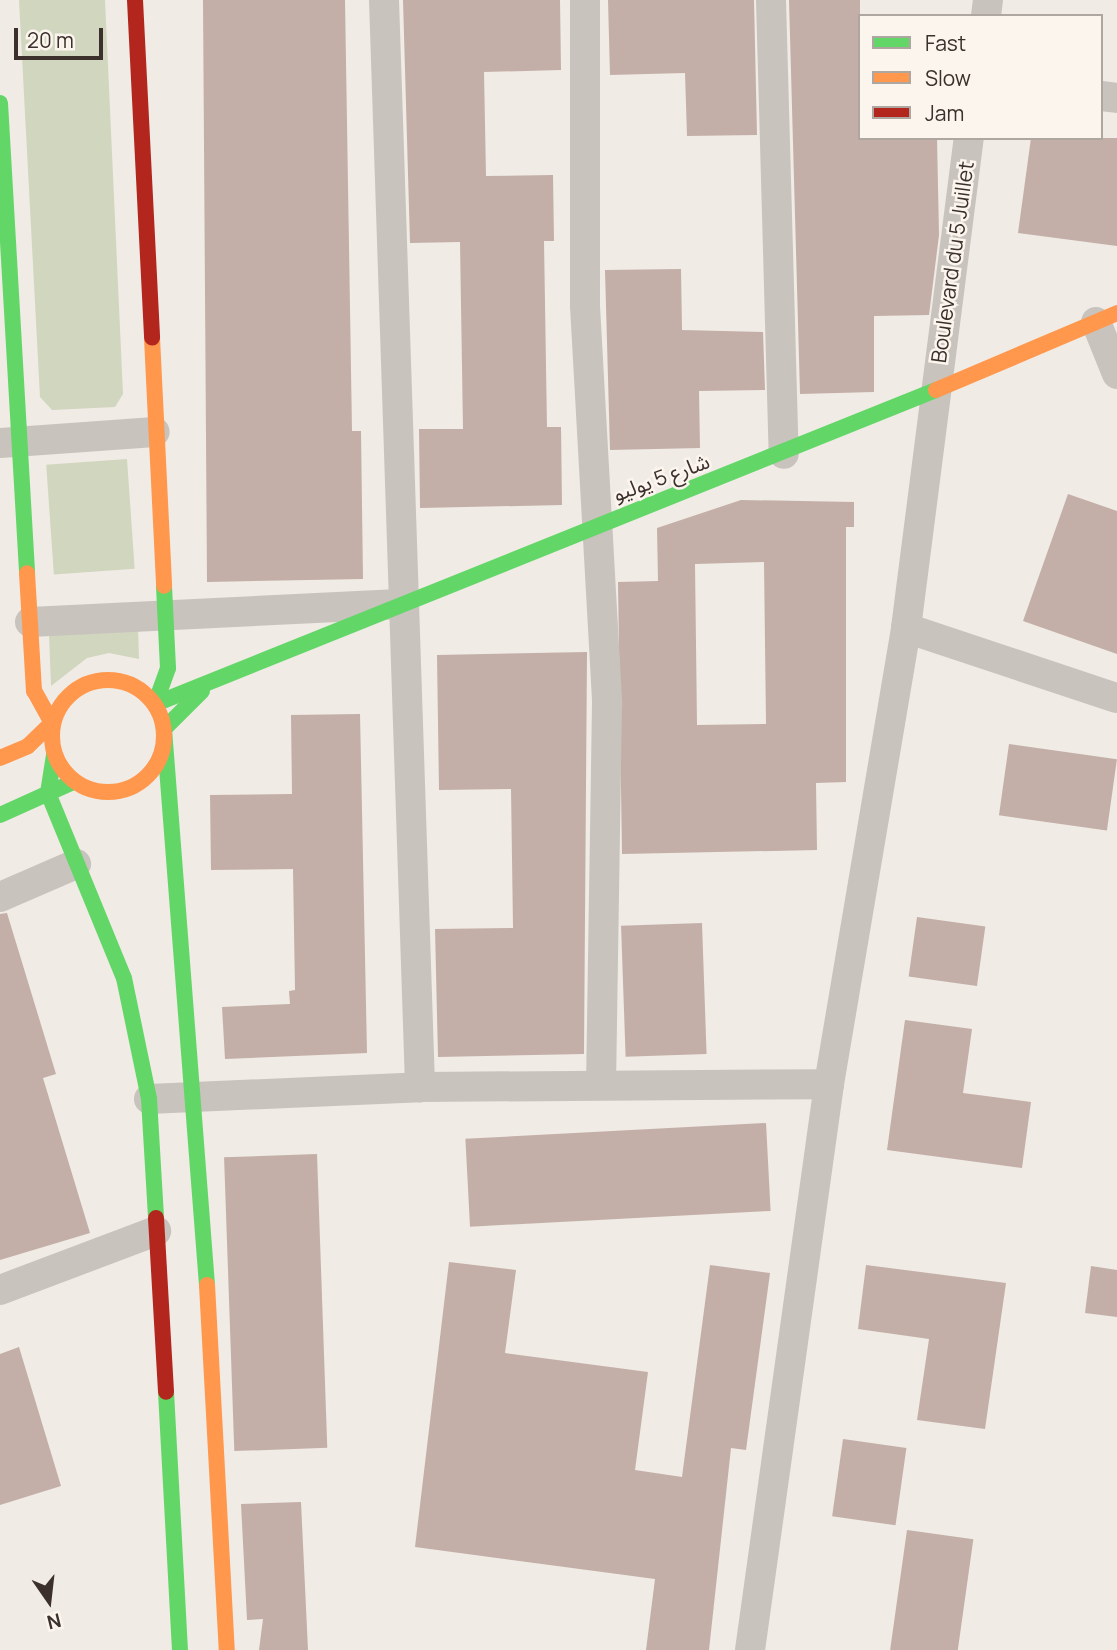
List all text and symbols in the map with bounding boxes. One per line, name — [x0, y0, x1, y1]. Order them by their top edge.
scale bar — [18, 14, 107, 58]
legend — [858, 14, 1103, 140]
text: 20 m — [27, 26, 74, 54]
text: Fast — [925, 29, 966, 57]
text: Slow — [925, 64, 971, 92]
text: Jam — [925, 99, 964, 127]
street label: Boulevard du 5 Juillet — [925, 160, 979, 364]
street label: شارع 5 يوليو — [609, 448, 713, 506]
north arrow — [14, 1566, 84, 1636]
text: N — [44, 1607, 64, 1636]

